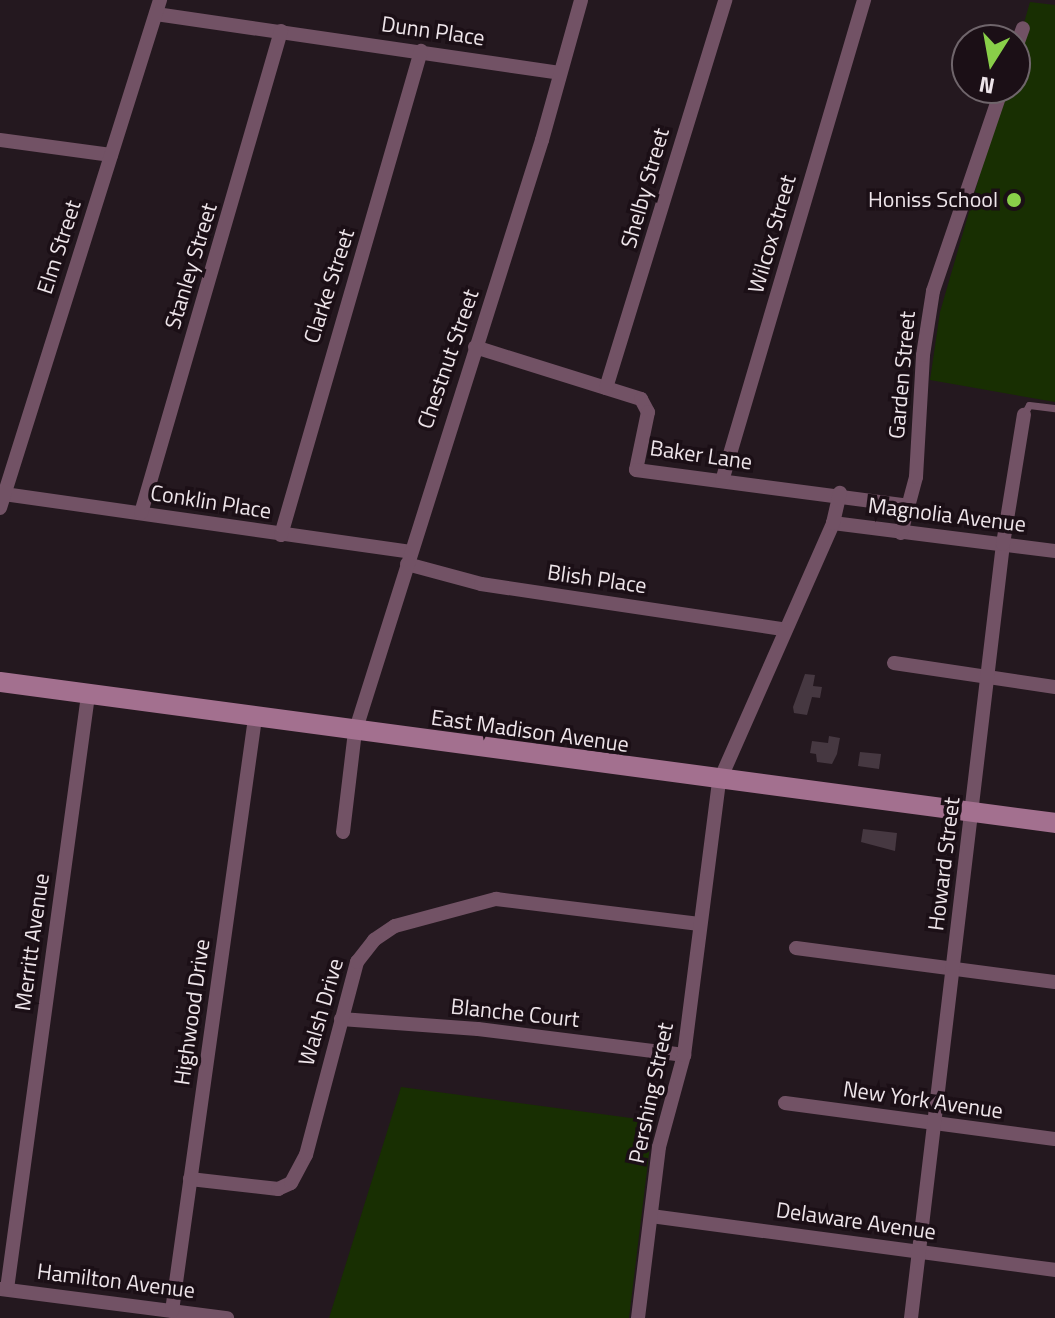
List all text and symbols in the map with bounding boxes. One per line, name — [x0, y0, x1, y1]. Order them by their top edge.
street label: Dunn Place — [380, 11, 486, 51]
north arrow — [951, 24, 1031, 104]
text: N — [976, 67, 998, 104]
street label: Shelby Street — [615, 125, 675, 251]
street label: Wilcox Street — [743, 172, 801, 296]
place label: Honiss School — [868, 187, 998, 213]
marker: Honiss School — [1005, 191, 1023, 209]
street label: Elm Street — [31, 197, 87, 297]
street label: Stanley Street — [159, 200, 223, 332]
street label: Clarke Street — [298, 226, 360, 346]
street label: Chestnut Street — [412, 286, 484, 432]
street label: Garden Street — [883, 310, 921, 440]
street label: Baker Lane — [648, 435, 754, 475]
street label: Conklin Place — [149, 479, 273, 525]
street label: Magnolia Avenue — [867, 492, 1027, 538]
street label: Blish Place — [546, 559, 648, 599]
street label: East Madison Avenue — [430, 704, 630, 758]
street label: Howard Street — [923, 796, 965, 932]
street label: Merritt Avenue — [9, 872, 55, 1012]
street label: Highwood Drive — [169, 937, 215, 1087]
street label: Walsh Drive — [293, 955, 349, 1069]
street label: Blanche Court — [449, 993, 581, 1033]
street label: Pershing Street — [623, 1020, 679, 1166]
street label: New York Avenue — [841, 1076, 1005, 1124]
street label: Delaware Avenue — [774, 1197, 938, 1245]
street label: Hamilton Avenue — [35, 1258, 197, 1304]

